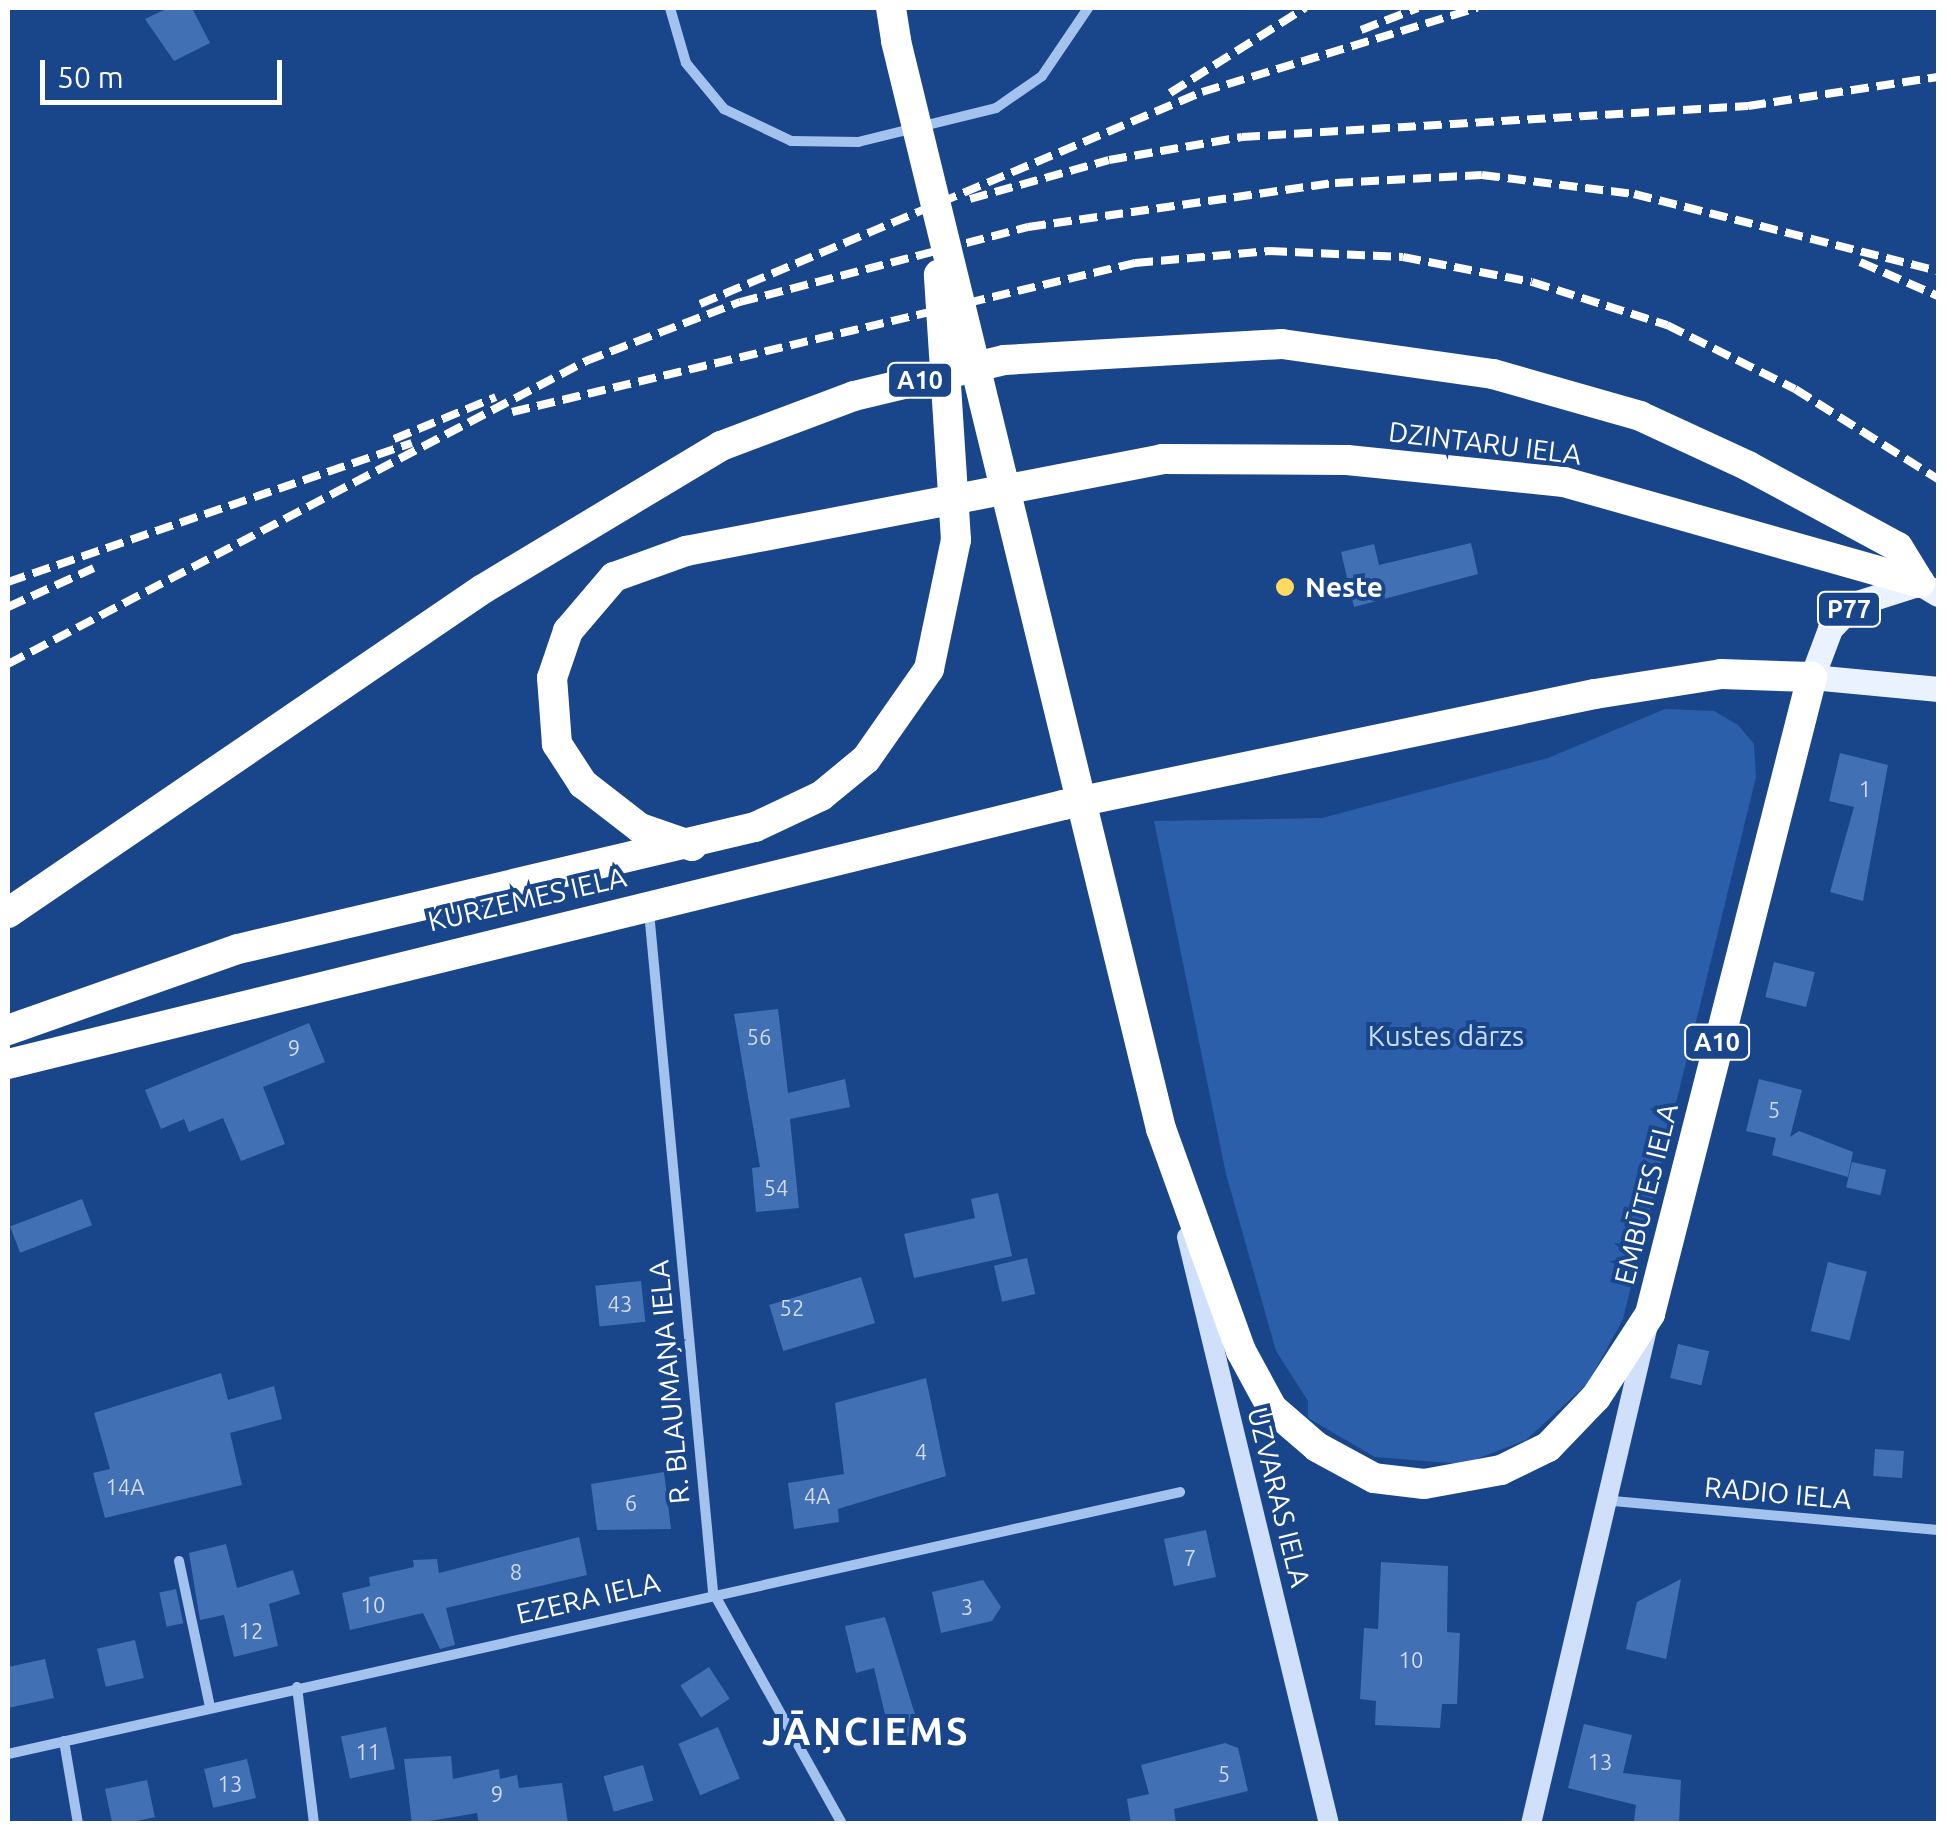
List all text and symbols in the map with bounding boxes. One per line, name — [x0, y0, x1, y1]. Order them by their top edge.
scale bar — [45, 40, 288, 102]
text: 50 m — [57, 60, 124, 94]
road number: A10 — [885, 360, 955, 400]
street label: DZINTARU IELA — [1387, 414, 1583, 472]
place label: Neste — [1305, 570, 1383, 604]
marker: Neste — [1274, 576, 1296, 598]
road number: P77 — [1816, 589, 1882, 629]
house number: 1 — [1859, 776, 1871, 802]
street label: KURZEMES IELA — [424, 860, 630, 938]
park label: Kustes dārzs — [1368, 1019, 1524, 1053]
road number: A10 — [1682, 1022, 1752, 1062]
house number: 56 — [747, 1024, 771, 1050]
house number: 9 — [288, 1035, 300, 1061]
house number: 5 — [1768, 1097, 1780, 1123]
street label: EMBŪTES IELA — [1607, 1100, 1685, 1288]
house number: 54 — [764, 1175, 788, 1201]
street label: R. BLAUMAŅA IELA — [642, 1259, 696, 1505]
house number: 43 — [608, 1291, 632, 1317]
house number: 52 — [780, 1295, 804, 1321]
street label: UZVARAS IELA — [1240, 1404, 1318, 1590]
house number: 4 — [915, 1439, 927, 1465]
street label: RADIO IELA — [1703, 1470, 1853, 1516]
house number: 14A — [105, 1474, 145, 1500]
house number: 4A — [804, 1483, 830, 1509]
house number: 6 — [625, 1490, 637, 1516]
house number: 7 — [1184, 1545, 1196, 1571]
house number: 8 — [510, 1559, 522, 1585]
street label: EZERA IELA — [513, 1565, 663, 1631]
house number: 10 — [361, 1592, 385, 1618]
house number: 3 — [961, 1594, 973, 1620]
house number: 12 — [239, 1618, 263, 1644]
house number: 10 — [1399, 1647, 1423, 1673]
district label: JĀŅCIEMS — [762, 1709, 970, 1755]
house number: 11 — [356, 1739, 380, 1765]
house number: 13 — [1588, 1749, 1612, 1775]
house number: 5 — [1218, 1761, 1230, 1787]
house number: 13 — [218, 1771, 242, 1797]
house number: 9 — [491, 1781, 503, 1807]

